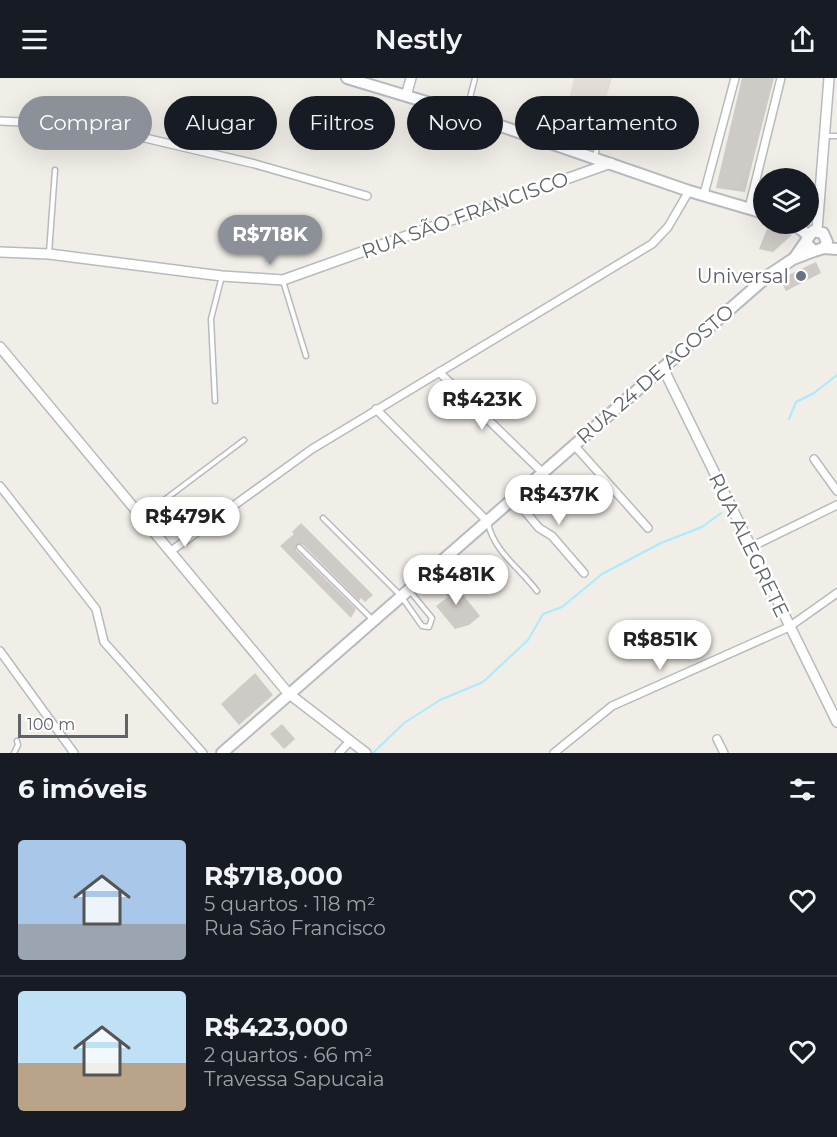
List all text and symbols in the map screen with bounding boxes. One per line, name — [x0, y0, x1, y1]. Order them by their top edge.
icon: menu — [18, 23, 51, 56]
text: Nestly — [375, 23, 462, 56]
icon: share — [786, 23, 819, 56]
chip: Comprar — [18, 96, 152, 150]
chip: Alugar — [164, 96, 277, 150]
chip: Filtros — [289, 96, 395, 150]
chip: Novo — [407, 96, 503, 150]
chip: Apartamento — [515, 96, 699, 150]
street label: RUA SÃO FRANCISCO — [358, 166, 572, 264]
map controls — [753, 168, 819, 234]
button: layers — [753, 168, 819, 234]
pin: R$718K — [221, 215, 319, 266]
text: R$718K — [232, 222, 308, 246]
place label: Universal — [697, 264, 789, 288]
marker: Universal — [794, 269, 808, 283]
street label: RUA 24 DE AGOSTO — [571, 299, 739, 449]
pin: R$423K — [433, 380, 531, 431]
text: R$423K — [442, 387, 522, 411]
street label: RUA ALEGRETE — [704, 469, 794, 621]
pin: R$437K — [510, 475, 608, 526]
text: R$437K — [519, 482, 599, 506]
pin: R$479K — [136, 497, 234, 548]
text: R$479K — [145, 504, 225, 528]
pin: R$481K — [407, 555, 505, 606]
text: R$481K — [417, 562, 495, 586]
pin: R$851K — [611, 620, 709, 671]
text: R$851K — [622, 627, 698, 651]
scale bar — [18, 711, 128, 738]
text: 100 m — [27, 715, 75, 734]
text: 6 imóveis — [18, 773, 147, 805]
icon: filters — [786, 773, 819, 806]
text: R$718,000 — [204, 860, 343, 892]
icon: home — [66, 864, 138, 936]
icon: heart — [786, 884, 819, 917]
text: 5 quartos · 118 m² — [204, 892, 376, 916]
text: Rua São Francisco — [204, 916, 386, 940]
text: R$423,000 — [204, 1011, 348, 1043]
icon: home — [66, 1015, 138, 1087]
icon: heart — [786, 1035, 819, 1068]
text: 2 quartos · 66 m² — [204, 1043, 373, 1067]
text: Travessa Sapucaia — [204, 1067, 385, 1091]

